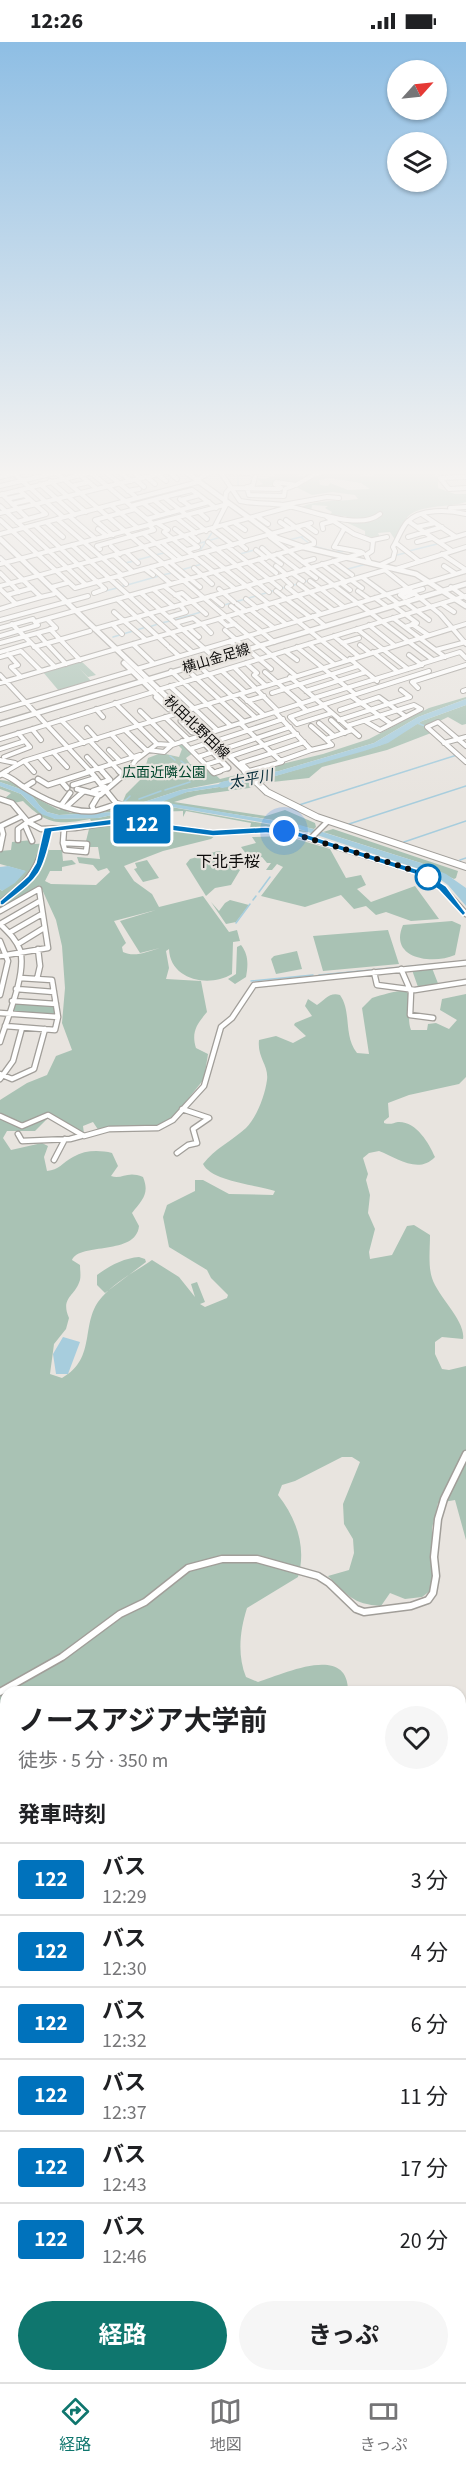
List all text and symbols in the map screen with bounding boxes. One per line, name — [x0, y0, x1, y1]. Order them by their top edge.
text: 12:26 — [30, 5, 83, 37]
north arrow — [387, 60, 447, 120]
map controls — [387, 60, 447, 192]
button: layers — [387, 132, 447, 192]
street label: 横山金足線 — [180, 639, 253, 679]
street label: 秋田北野田線 — [159, 691, 233, 764]
park label: 広面近隣公園 — [122, 763, 206, 783]
water label: 太平川 — [227, 765, 277, 794]
line badge: 122 — [108, 804, 176, 844]
text: 122 — [125, 809, 159, 839]
your location — [269, 816, 299, 846]
district label: 下北手桜 — [196, 851, 260, 873]
unlabelled marker — [415, 864, 441, 890]
text: ノースアジア大学前 — [18, 1701, 267, 1741]
button: heart — [385, 1706, 448, 1769]
text: 徒歩 · 5 分 · 350 m — [18, 1747, 168, 1775]
text: 発車時刻 — [18, 1799, 106, 1831]
text: バス — [102, 1851, 146, 1883]
text: 122 — [34, 1864, 68, 1894]
text: 3 分 — [411, 1865, 448, 1897]
text: 12:29 — [102, 1883, 147, 1911]
text: バス — [102, 1923, 146, 1955]
text: 122 — [34, 1936, 68, 1966]
text: 4 分 — [411, 1937, 448, 1969]
text: 12:30 — [102, 1955, 147, 1983]
text: バス — [102, 1995, 146, 2027]
text: 122 — [34, 2008, 68, 2038]
text: 6 分 — [411, 2009, 448, 2041]
text: 12:32 — [102, 2027, 147, 2055]
text: バス — [102, 2067, 146, 2099]
text: 122 — [34, 2080, 68, 2110]
text: 11 分 — [400, 2081, 448, 2113]
text: 12:37 — [102, 2099, 147, 2127]
text: バス — [102, 2139, 146, 2171]
text: 122 — [34, 2152, 68, 2182]
text: 17 分 — [400, 2153, 448, 2185]
text: 12:43 — [102, 2171, 147, 2199]
text: バス — [102, 2211, 146, 2243]
text: 122 — [34, 2224, 68, 2254]
text: 20 分 — [400, 2225, 448, 2257]
text: 12:46 — [102, 2243, 147, 2271]
button: 経路 — [18, 2301, 227, 2370]
button: きっぷ — [239, 2301, 448, 2370]
tab: 経路 — [59, 2395, 92, 2456]
tab: 地図 — [209, 2395, 242, 2456]
tab: きっぷ — [360, 2395, 407, 2456]

